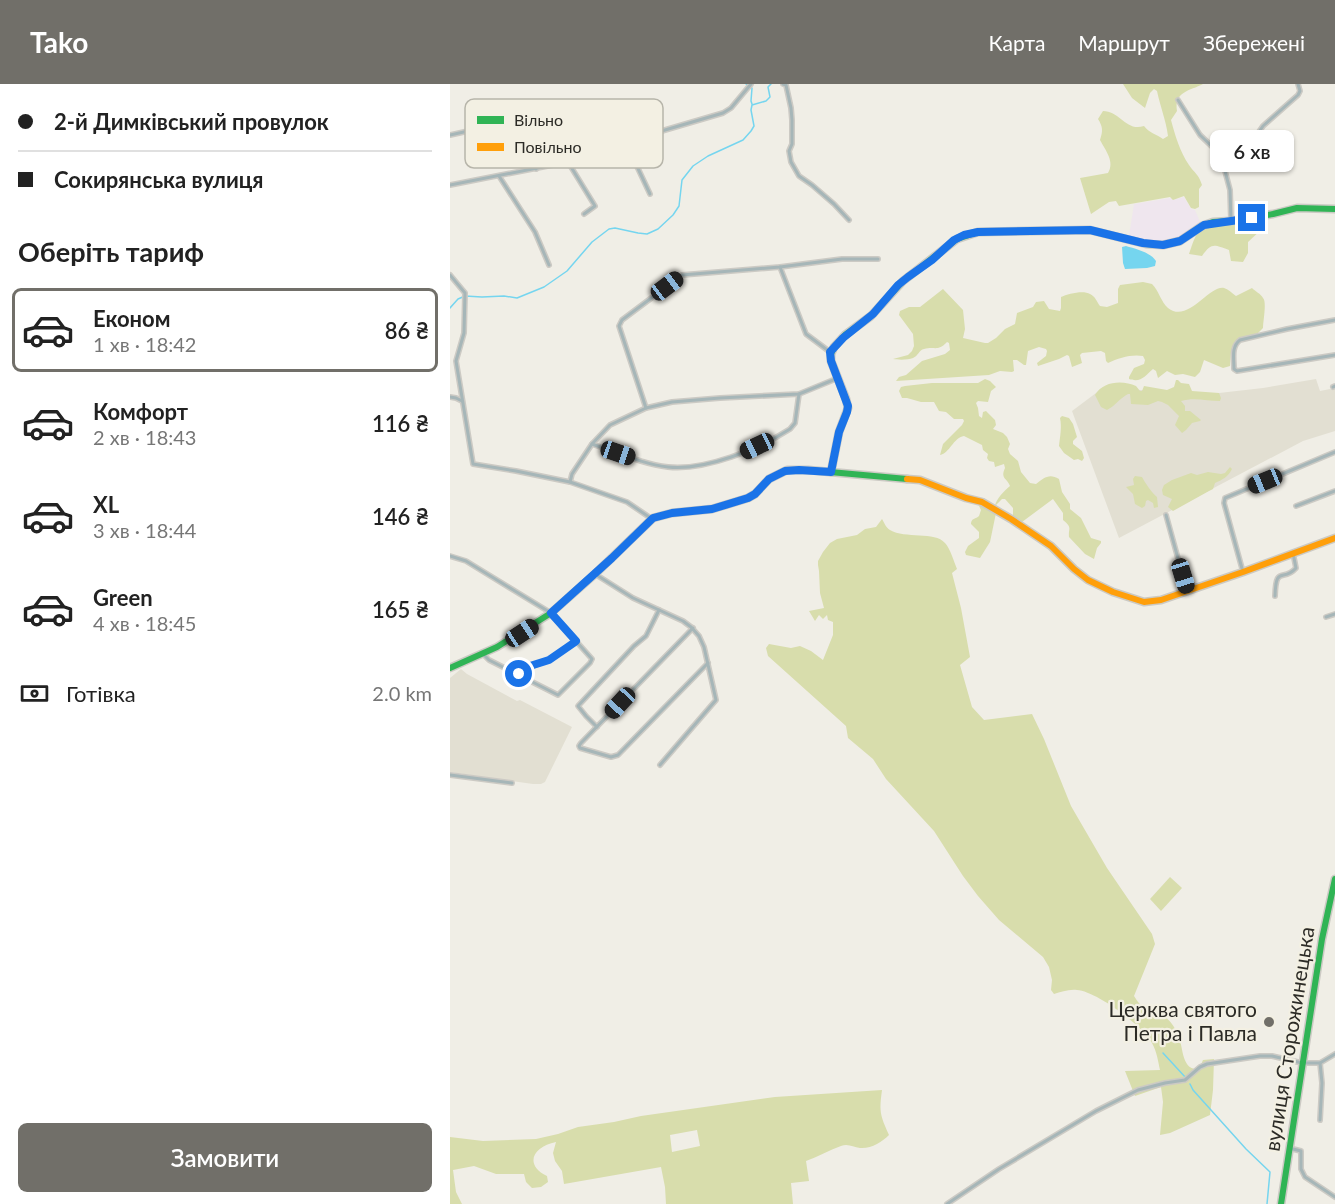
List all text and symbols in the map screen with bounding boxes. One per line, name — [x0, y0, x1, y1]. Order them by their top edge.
text: Tako — [30, 25, 88, 59]
text: Карта — [989, 30, 1045, 55]
text: Маршрут — [1078, 30, 1170, 55]
text: Збережені — [1203, 30, 1305, 55]
legend — [465, 99, 663, 168]
text: 2-й Димківський провулок — [54, 108, 329, 135]
text: Вільно — [514, 110, 563, 129]
callout: 6 хв — [1210, 131, 1294, 173]
text: Повільно — [514, 137, 581, 156]
text: 6 хв — [1234, 139, 1270, 163]
text: Сокирянська вулиця — [54, 166, 264, 193]
route end — [1238, 204, 1265, 231]
text: Оберіть тариф — [18, 235, 204, 268]
car — [647, 268, 687, 304]
icon: car — [21, 303, 75, 357]
text: Економ — [93, 305, 171, 332]
text: 86 ₴ — [385, 317, 429, 344]
text: 1 хв · 18:42 — [93, 332, 196, 356]
icon: car — [21, 396, 75, 450]
text: Комфорт — [93, 398, 188, 425]
text: 116 ₴ — [372, 410, 429, 437]
text: 2 хв · 18:43 — [93, 425, 196, 449]
car — [737, 430, 777, 462]
car — [598, 439, 638, 467]
car — [1245, 466, 1285, 496]
icon: car — [21, 489, 75, 543]
text: XL — [93, 491, 119, 518]
text: 146 ₴ — [372, 503, 429, 530]
text: 3 хв · 18:44 — [93, 518, 196, 542]
car — [1169, 556, 1197, 596]
icon: car — [21, 582, 75, 636]
text: Green — [93, 584, 153, 611]
text: 165 ₴ — [372, 596, 429, 623]
text: 4 хв · 18:45 — [93, 611, 196, 635]
car — [502, 616, 542, 650]
route start — [505, 660, 532, 687]
icon: cash — [18, 677, 51, 710]
text: Готівка — [66, 680, 136, 707]
text: 2.0 km — [372, 681, 432, 705]
car — [601, 684, 639, 722]
street label: вулиця Сторожинецька — [1258, 925, 1319, 1153]
place label: Церква святого Петра і Павла — [1108, 996, 1257, 1045]
marker: Церква святого Петра і Павла — [1262, 1015, 1276, 1029]
button: Замовити — [18, 1123, 432, 1192]

